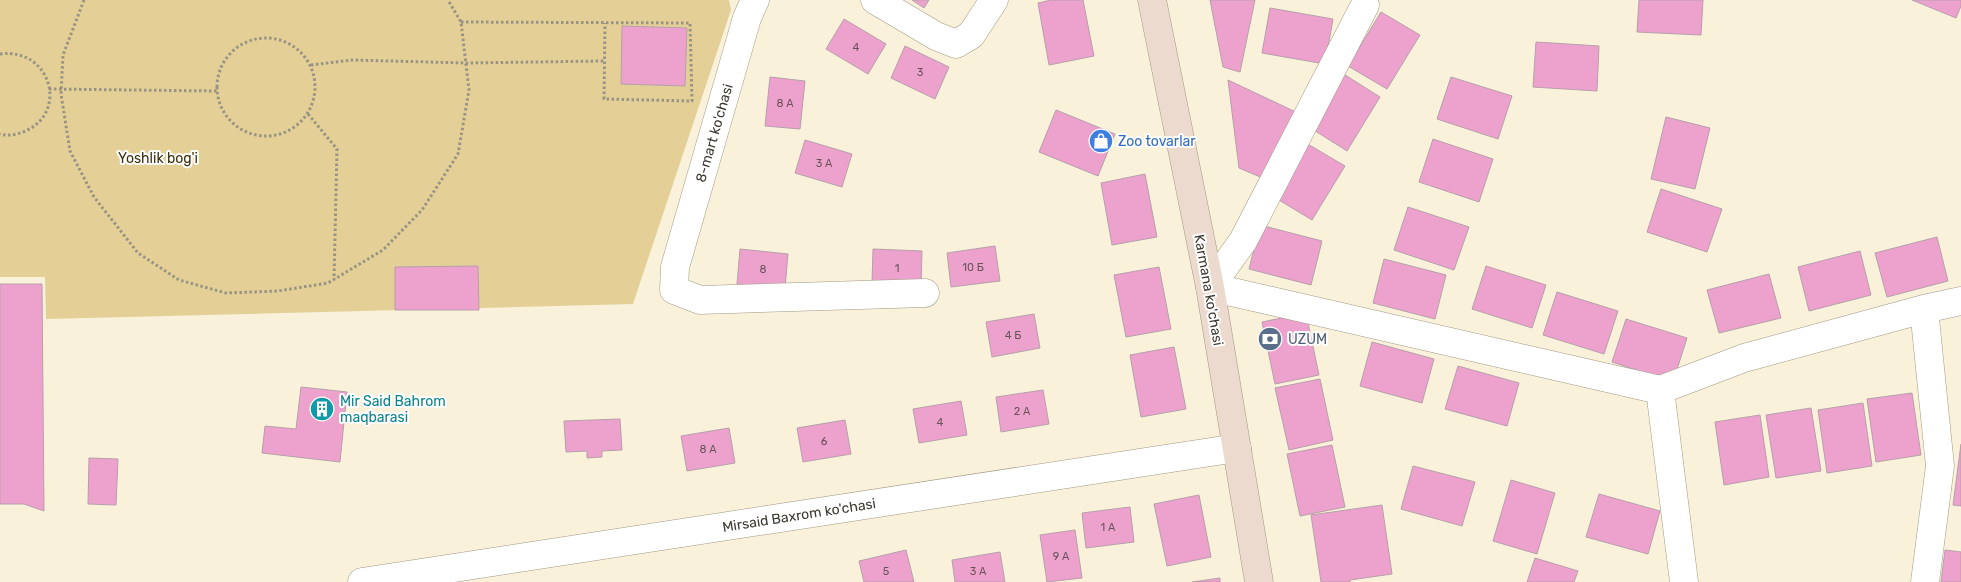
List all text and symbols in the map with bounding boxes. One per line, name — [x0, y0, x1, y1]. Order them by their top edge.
house number: 4 — [853, 41, 860, 54]
house number: 3 — [917, 66, 924, 79]
street label: 8-mart ko'chasi — [692, 82, 737, 184]
house number: 8 А — [776, 97, 794, 110]
shop icon: Zoo tovarlar — [1088, 128, 1114, 154]
place label: Zoo tovarlar — [1118, 133, 1196, 150]
park label: Yoshlik bog'i — [118, 150, 198, 167]
house number: 3 А — [816, 157, 833, 170]
street label: Karmana ko'chasi — [1190, 233, 1227, 347]
house number: 10 Б — [962, 261, 984, 274]
house number: 1 — [895, 262, 899, 275]
house number: 8 — [760, 263, 767, 276]
bank icon: UZUM — [1257, 326, 1283, 352]
house number: 4 Б — [1005, 329, 1021, 342]
place label: UZUM — [1288, 331, 1327, 348]
place label: Mir Said Bahrom maqbarasi — [340, 393, 446, 426]
building icon: Mir Said Bahrom maqbarasi — [309, 396, 335, 422]
house number: 2 А — [1014, 405, 1031, 418]
house number: 4 — [937, 416, 944, 429]
house number: 6 — [821, 435, 828, 448]
house number: 8 А — [699, 443, 717, 456]
street label: Mirsaid Baxrom ko'chasi — [721, 495, 877, 536]
house number: 1 А — [1101, 521, 1116, 534]
house number: 9 А — [1053, 550, 1070, 563]
house number: 5 — [883, 565, 890, 578]
house number: 3 А — [970, 565, 987, 578]

